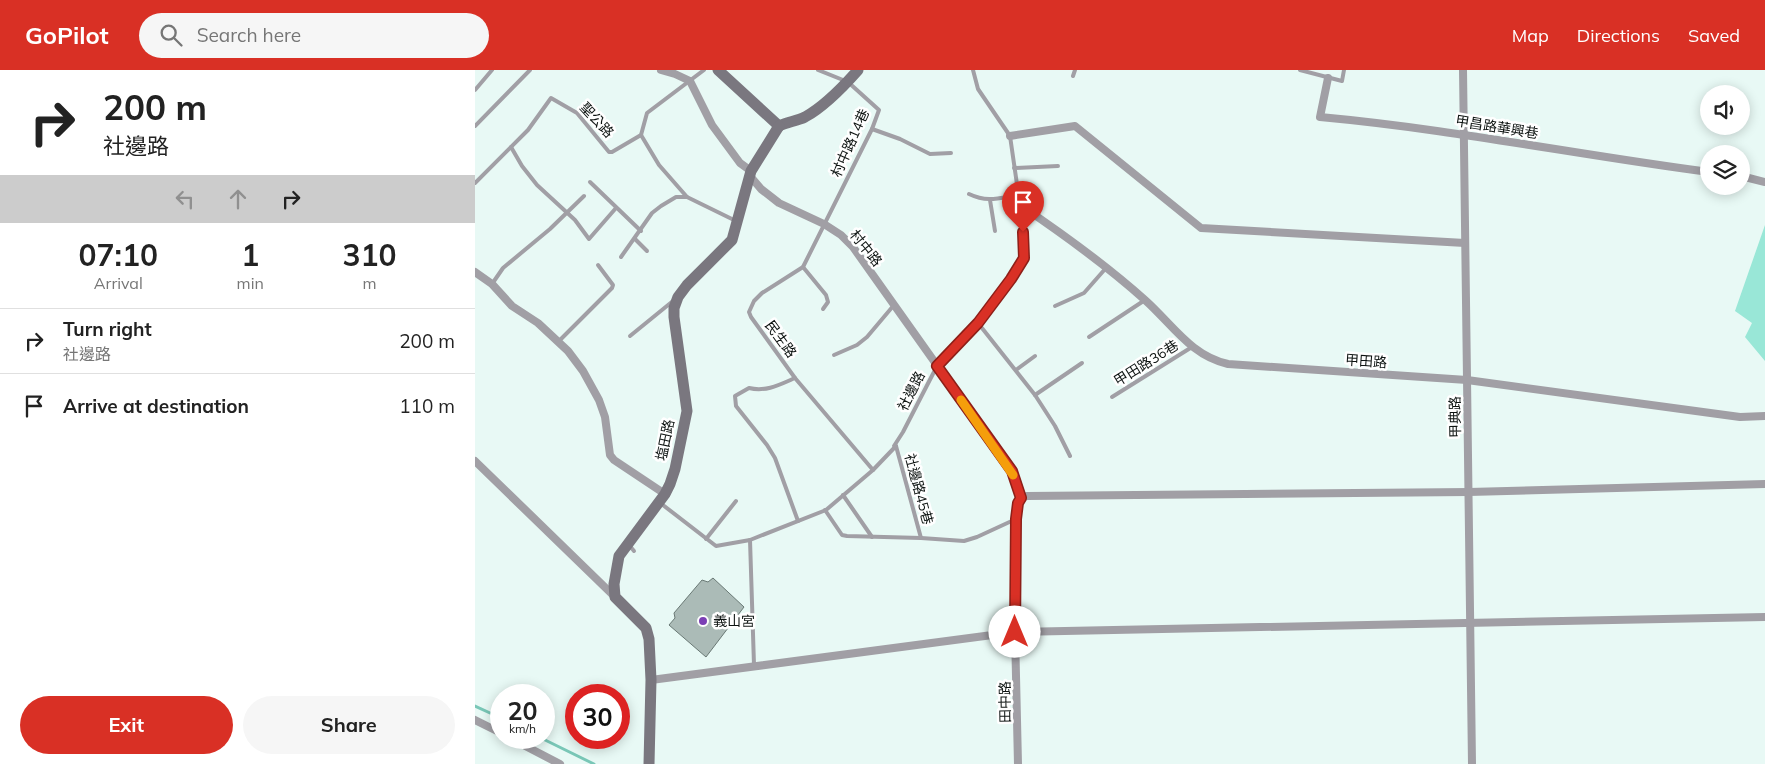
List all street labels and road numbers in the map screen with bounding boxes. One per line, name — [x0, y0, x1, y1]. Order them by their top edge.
street label: 聖公路 — [576, 99, 618, 141]
street label: 村中路14巷 — [827, 106, 873, 180]
street label: 甲昌路華興巷 — [1454, 112, 1540, 142]
street label: 村中路 — [846, 226, 886, 270]
street label: 民生路 — [761, 317, 801, 361]
street label: 甲田路36巷 — [1110, 336, 1182, 390]
street label: 甲田路 — [1344, 351, 1388, 371]
street label: 社邊路 — [893, 368, 929, 414]
street label: 甲典路 — [1446, 396, 1464, 438]
street label: 塩田路 — [652, 418, 678, 462]
street label: 社邊路45巷 — [901, 452, 937, 526]
street label: 田中路 — [996, 681, 1014, 723]

